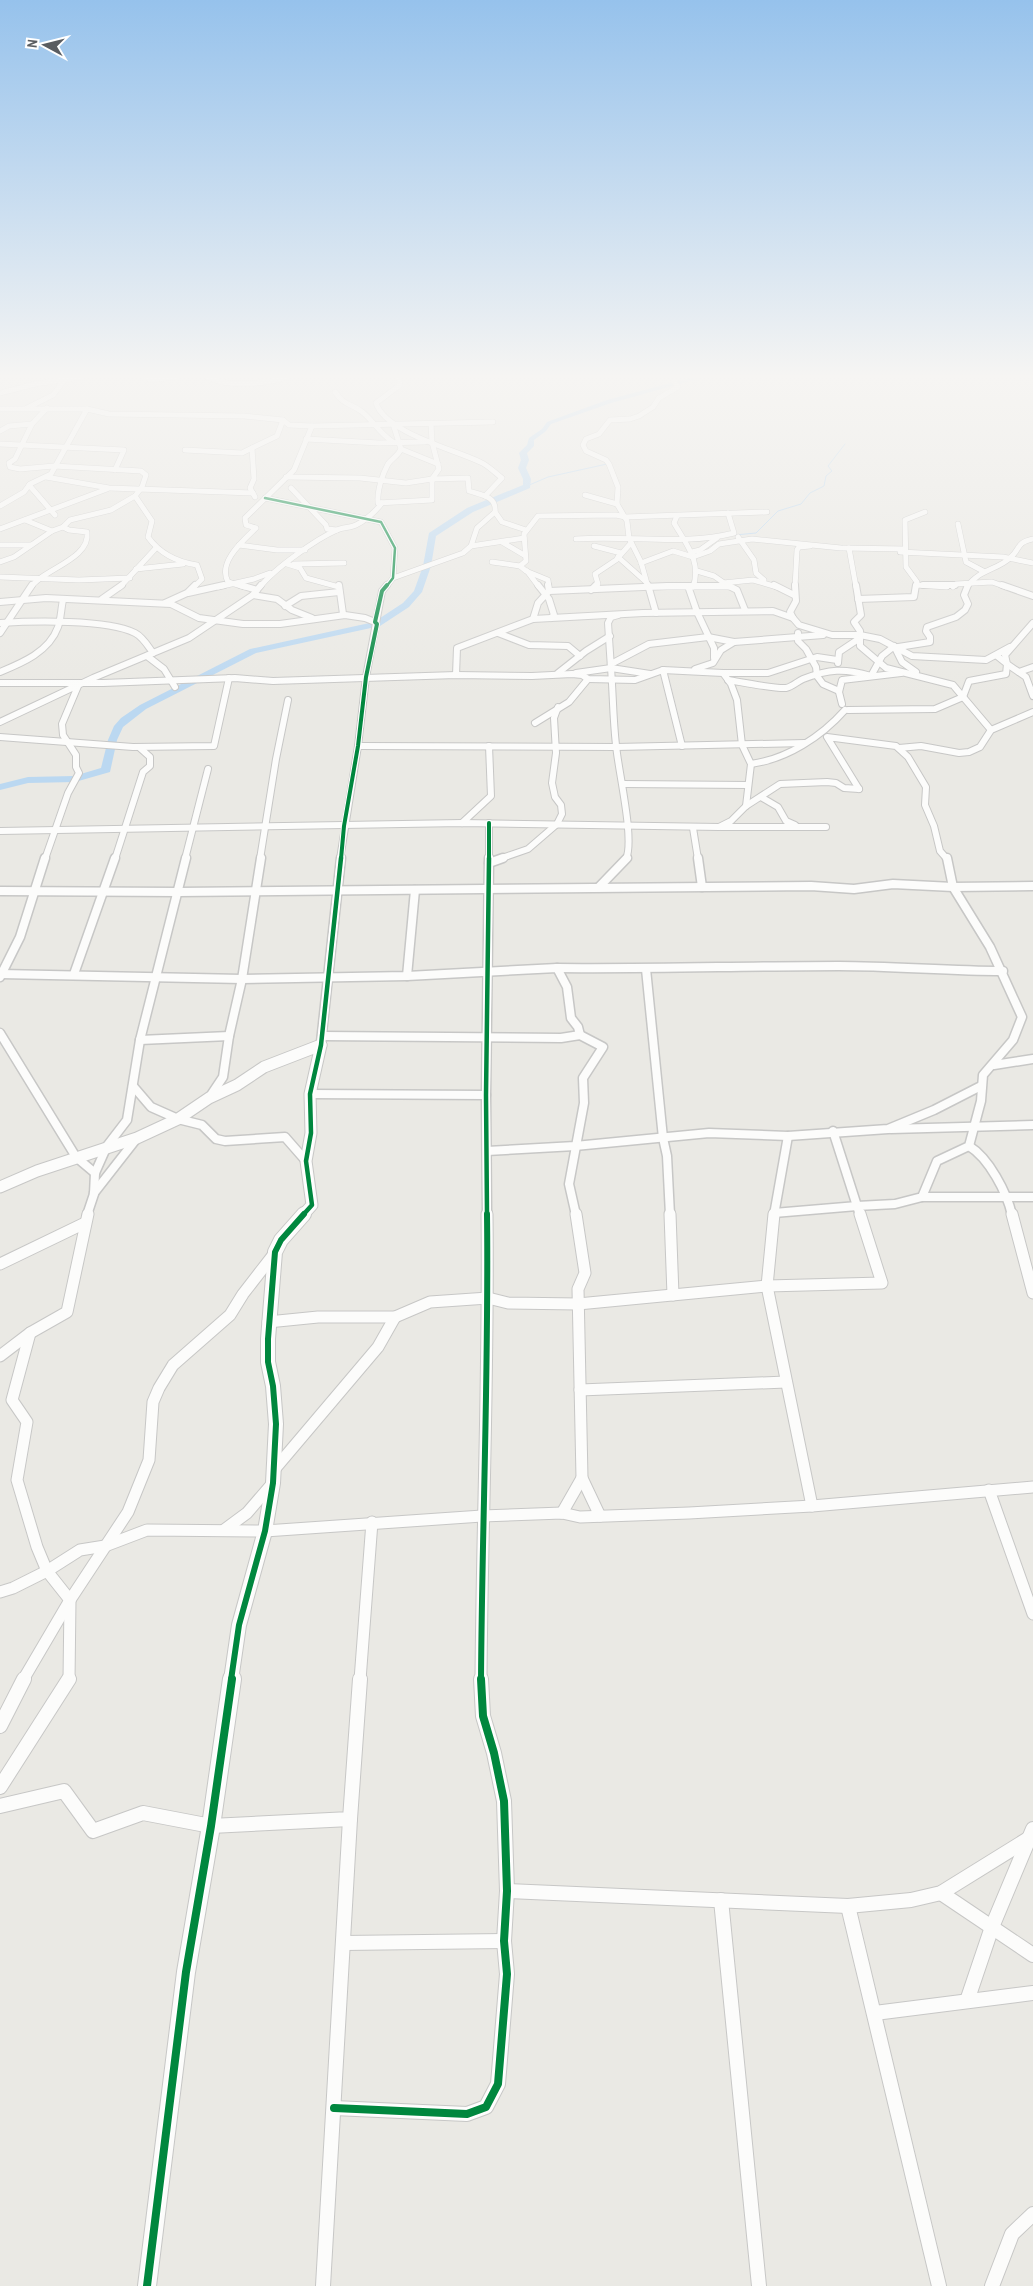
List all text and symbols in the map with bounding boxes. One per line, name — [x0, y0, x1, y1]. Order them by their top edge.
north arrow — [20, 20, 70, 70]
text: N — [23, 38, 42, 49]

